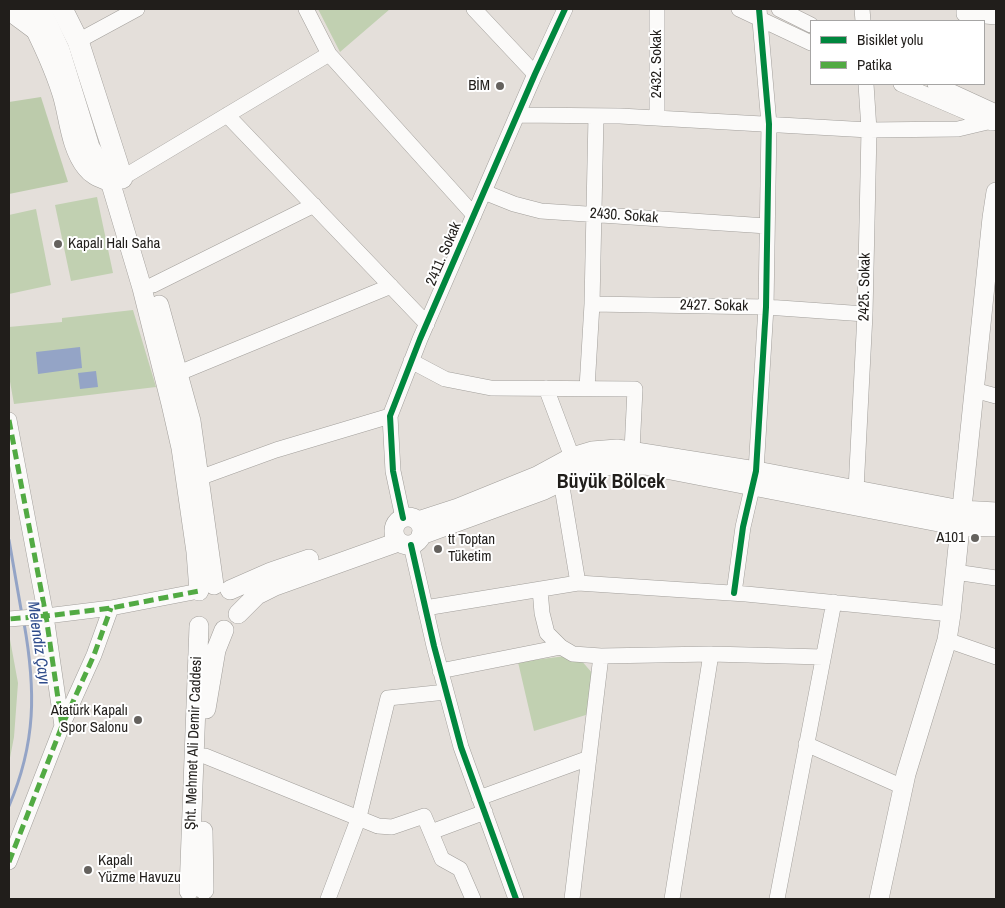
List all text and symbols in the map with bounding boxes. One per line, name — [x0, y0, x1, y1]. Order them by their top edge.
legend — [810, 20, 985, 85]
text: Bisiklet yolu — [857, 29, 923, 50]
street label: 2432. Sokak — [648, 30, 666, 98]
text: Patika — [857, 54, 892, 75]
place label: BİM — [468, 77, 490, 95]
marker: BİM — [494, 80, 506, 92]
street label: 2430. Sokak — [589, 205, 659, 227]
street label: 2411. Sokak — [423, 219, 465, 289]
place label: Kapalı Halı Saha — [68, 235, 160, 253]
marker: Kapalı Halı Saha — [52, 238, 64, 250]
street label: 2425. Sokak — [855, 253, 875, 321]
street label: 2427. Sokak — [680, 296, 748, 316]
district label: Büyük Bölcek — [557, 471, 665, 495]
place label: A101 — [936, 529, 965, 547]
place label: tt Toptan Tüketim — [448, 531, 495, 566]
marker: A101 — [969, 532, 981, 544]
marker: tt Toptan Tüketim — [432, 543, 444, 555]
water label: Melendiz Çayı — [23, 600, 53, 686]
street label: Şht. Mehmet Ali Demir Caddesi — [182, 656, 206, 830]
place label: Atatürk Kapalı Spor Salonu — [51, 702, 128, 737]
marker: Atatürk Kapalı Spor Salonu — [132, 714, 144, 726]
place label: Kapalı Yüzme Havuzu — [98, 852, 181, 887]
marker: Kapalı Yüzme Havuzu — [82, 864, 94, 876]

